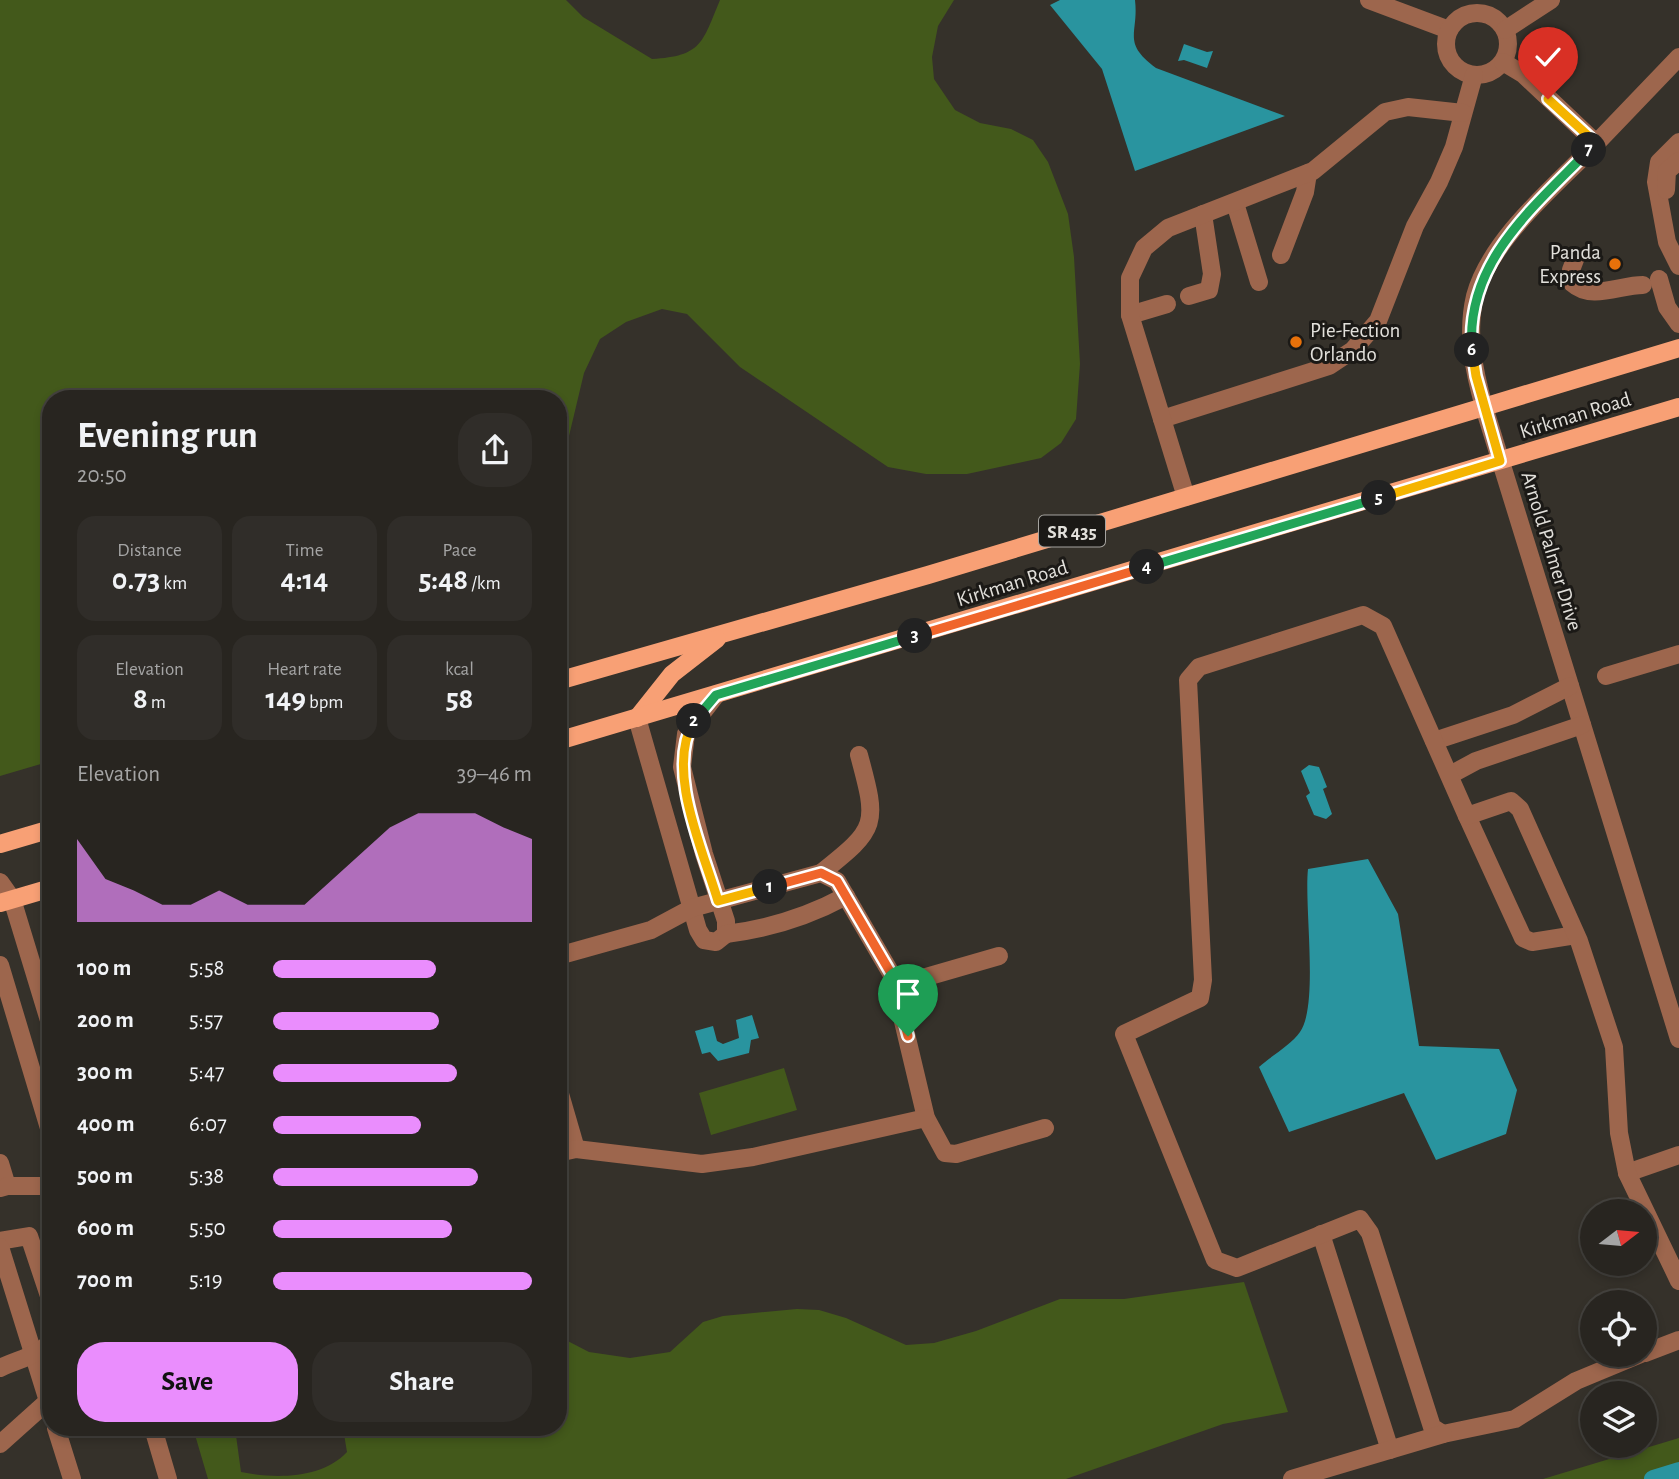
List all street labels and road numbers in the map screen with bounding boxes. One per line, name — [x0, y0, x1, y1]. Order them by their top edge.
street label: Kirkman Road — [1517, 389, 1633, 442]
street label: Arnold Palmer Drive — [1517, 469, 1586, 633]
road number: SR 435 — [1039, 516, 1105, 546]
street label: Kirkman Road — [954, 557, 1070, 610]

